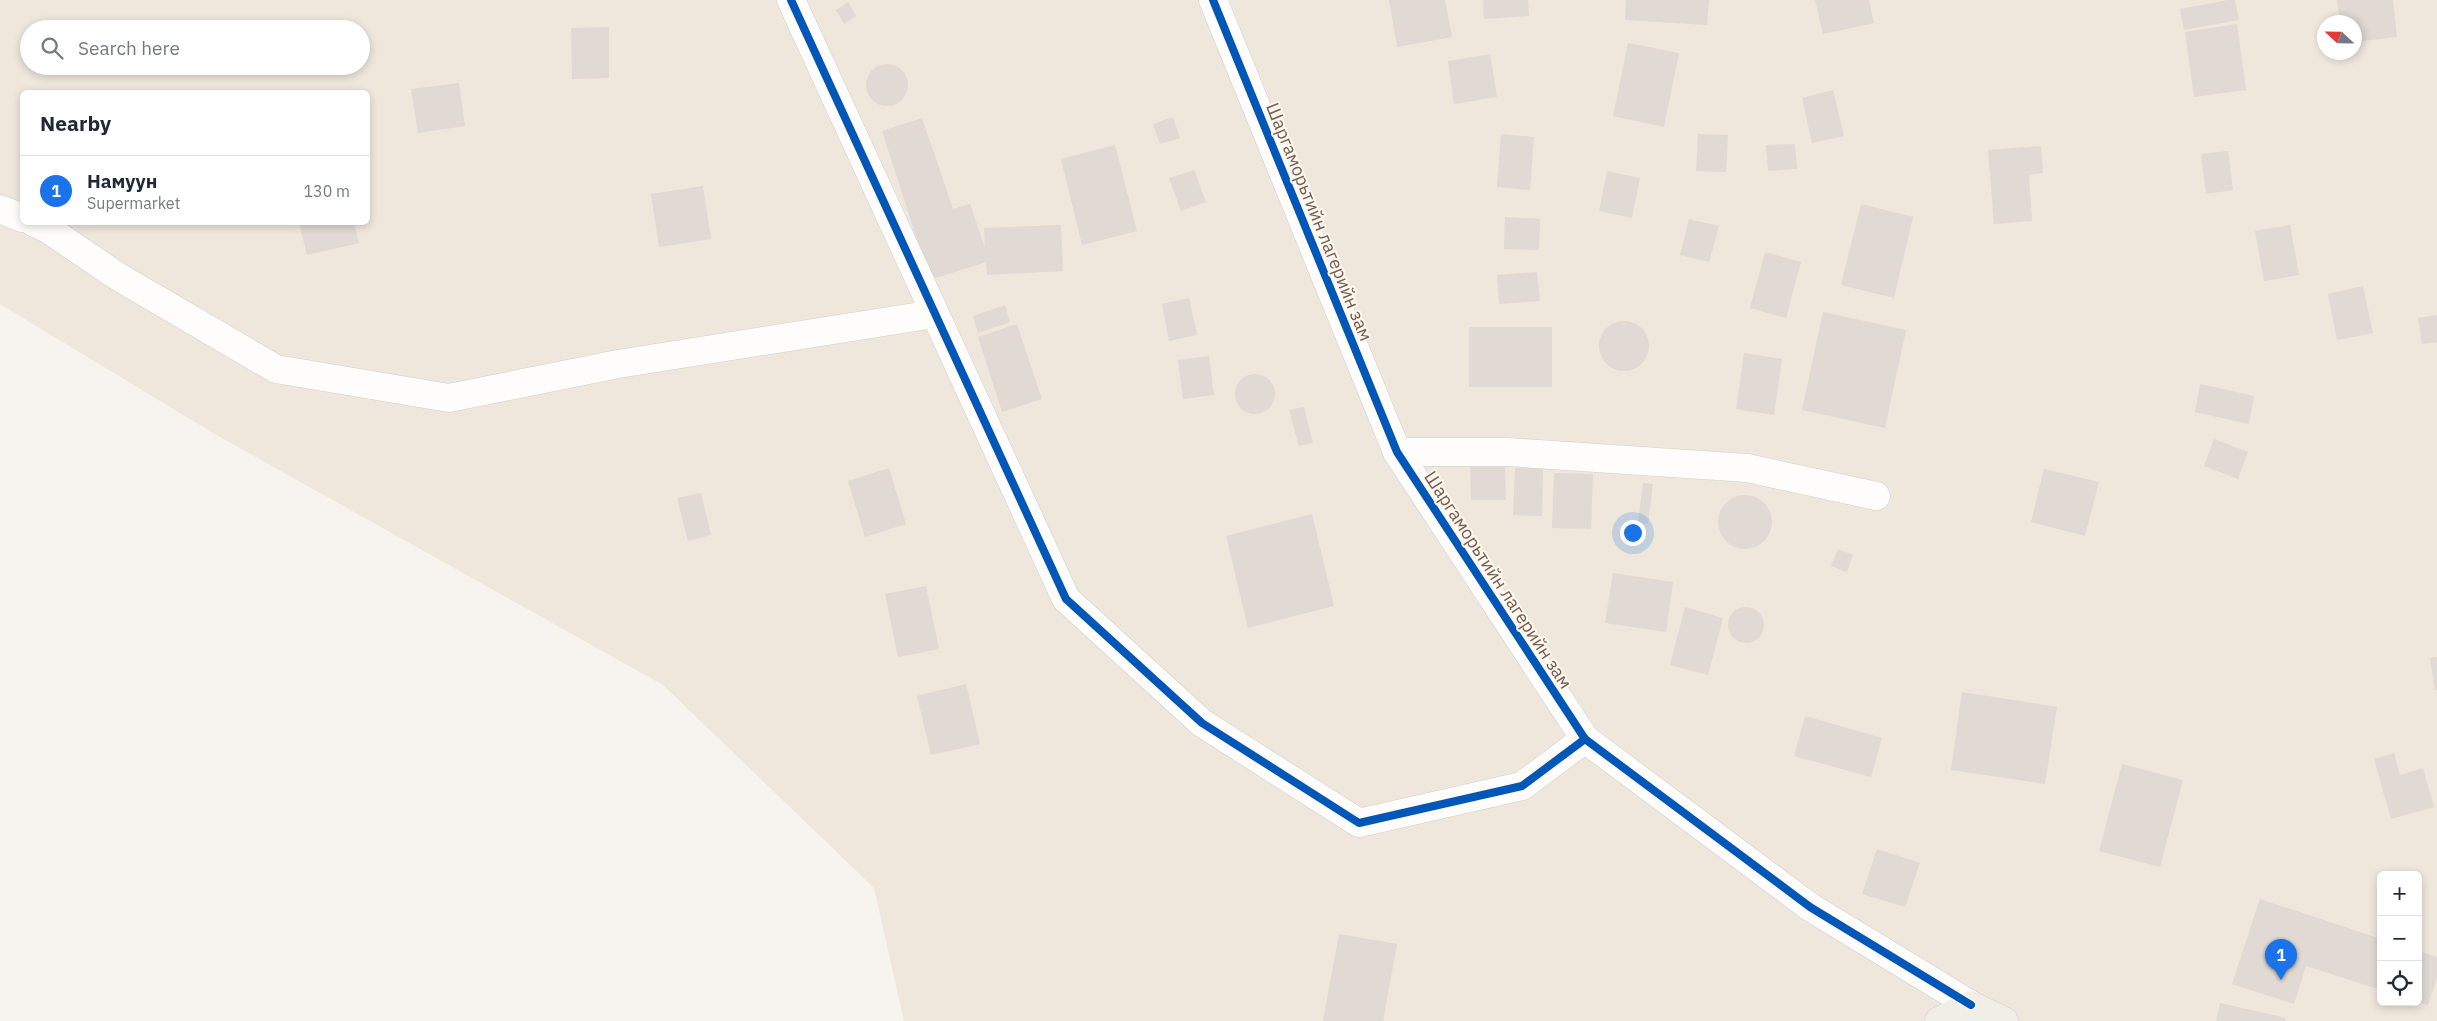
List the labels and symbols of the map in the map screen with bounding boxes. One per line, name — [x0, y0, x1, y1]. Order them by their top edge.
north arrow — [2317, 15, 2362, 60]
street label: Шаргаморьтийн лагерийн зам — [1261, 99, 1378, 344]
street label: Шаргаморьтийн лагерийн зам — [1419, 467, 1577, 693]
your location — [1620, 520, 1646, 546]
pin: 1 — [2265, 939, 2297, 980]

